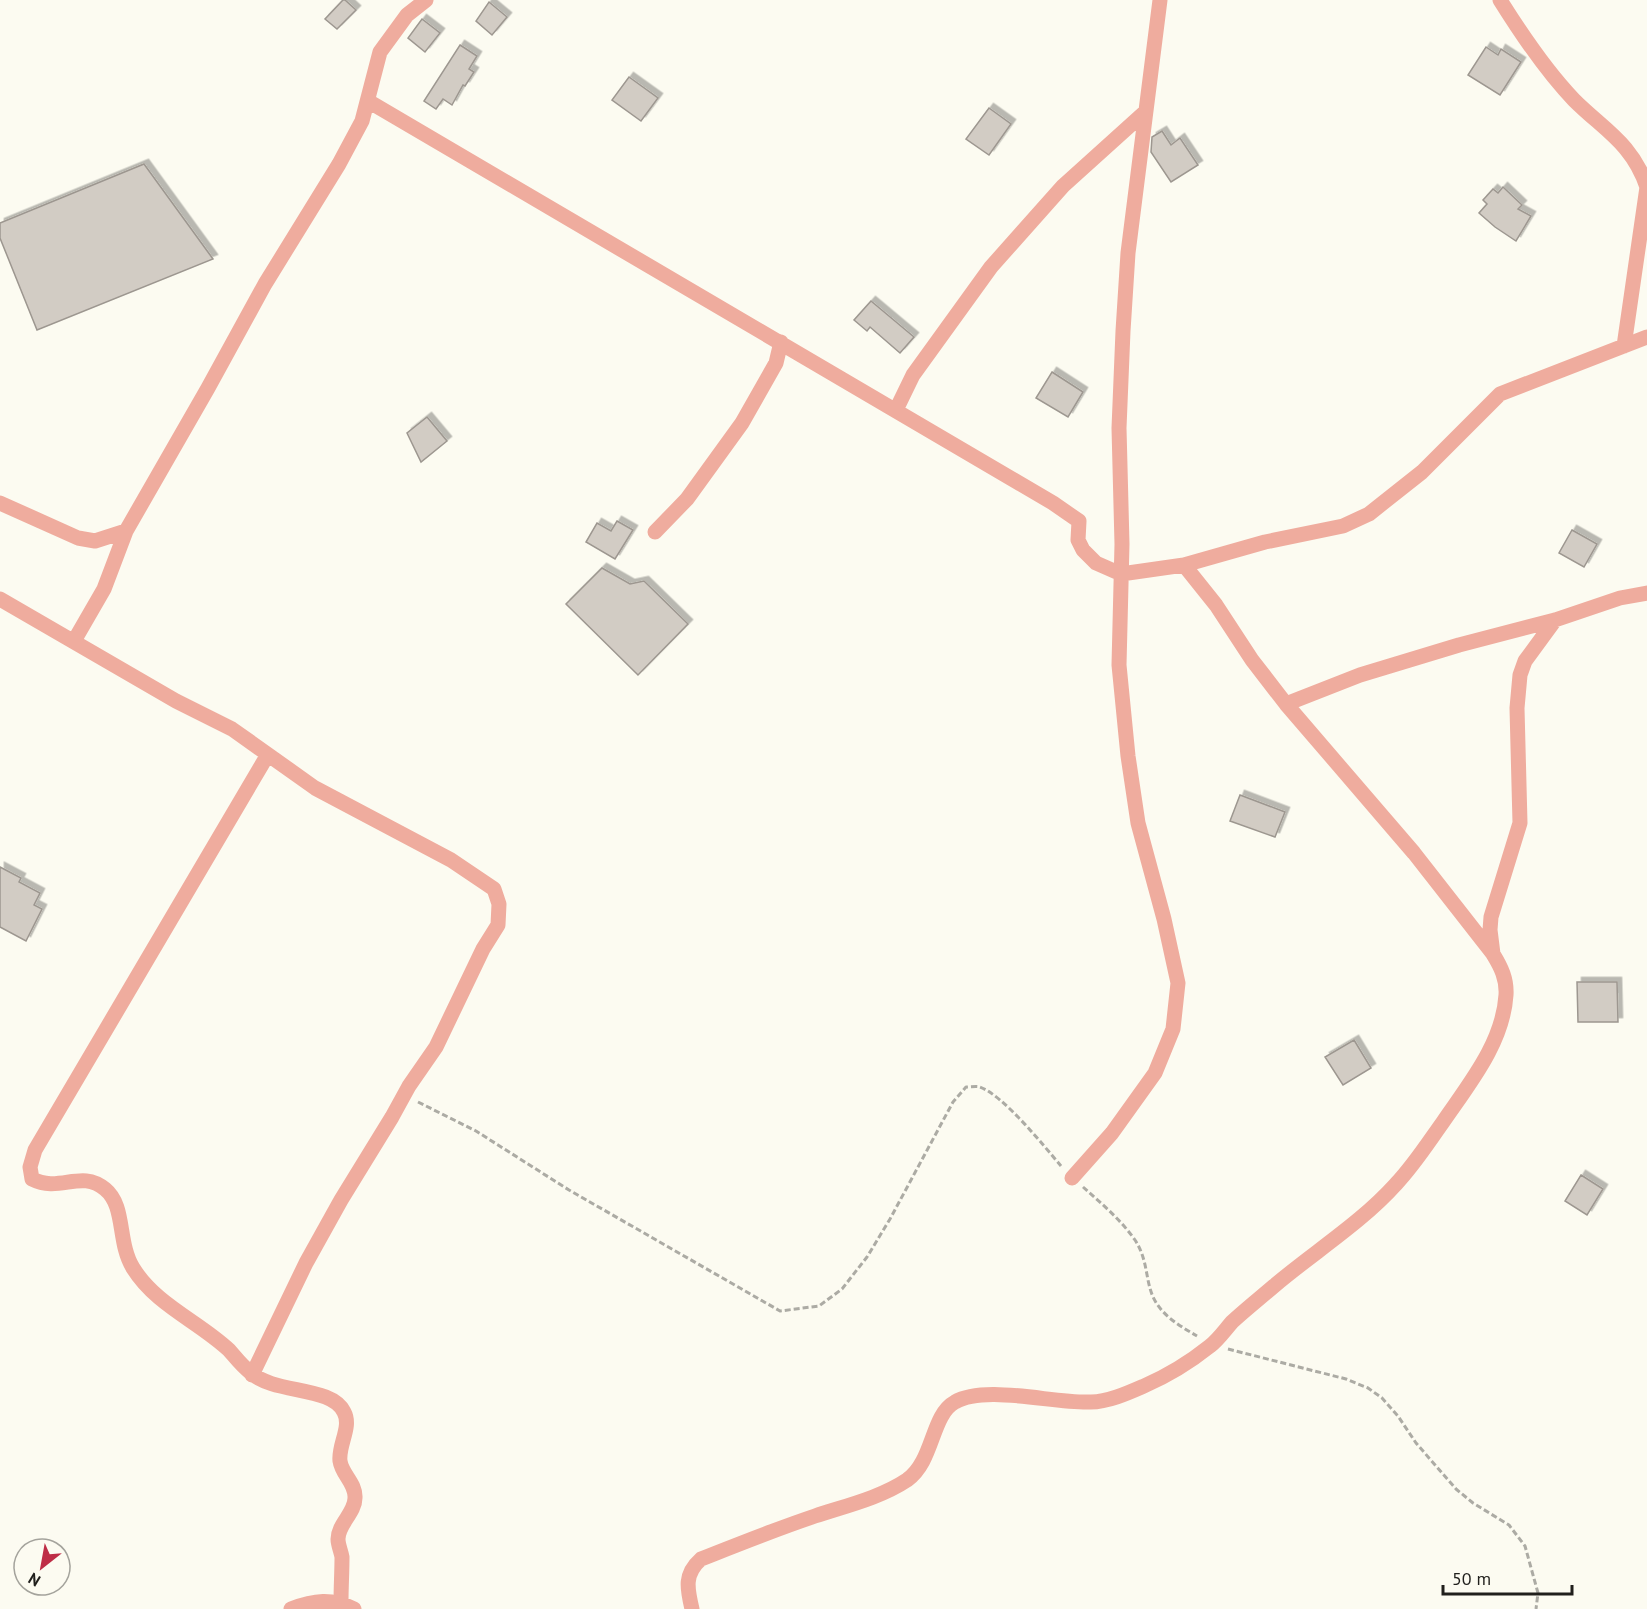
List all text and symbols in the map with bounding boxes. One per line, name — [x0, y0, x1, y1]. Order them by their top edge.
north arrow — [12, 1537, 72, 1597]
scale bar — [1443, 1558, 1572, 1596]
text: 50 m — [1452, 1567, 1491, 1590]
text: N — [25, 1569, 44, 1591]

